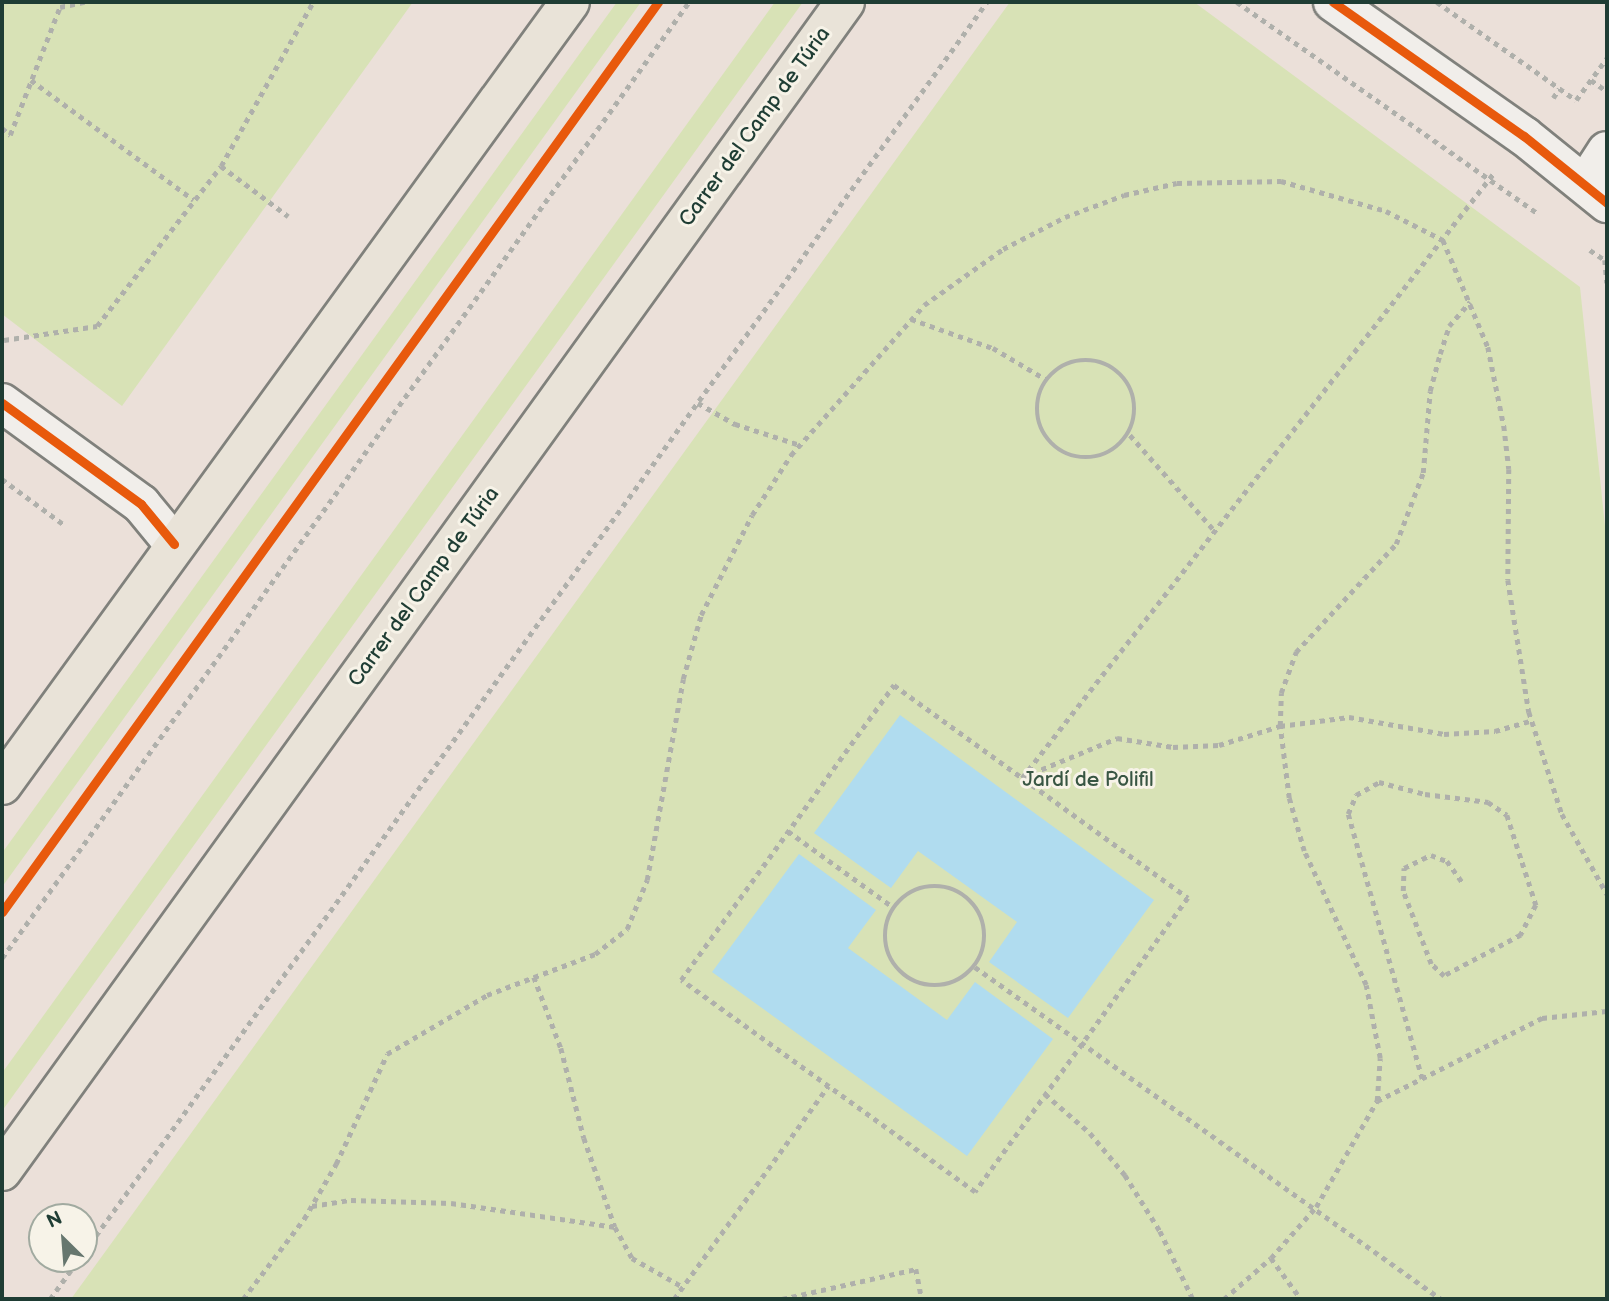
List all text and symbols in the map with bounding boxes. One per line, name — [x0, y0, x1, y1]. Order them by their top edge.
street label: Carrer del Camp de Túria — [674, 22, 836, 232]
street label: Carrer del Camp de Túria — [343, 482, 505, 692]
park label: Jardí de Polifil — [1022, 767, 1154, 793]
north arrow — [28, 1203, 98, 1273]
text: N — [43, 1207, 66, 1234]

